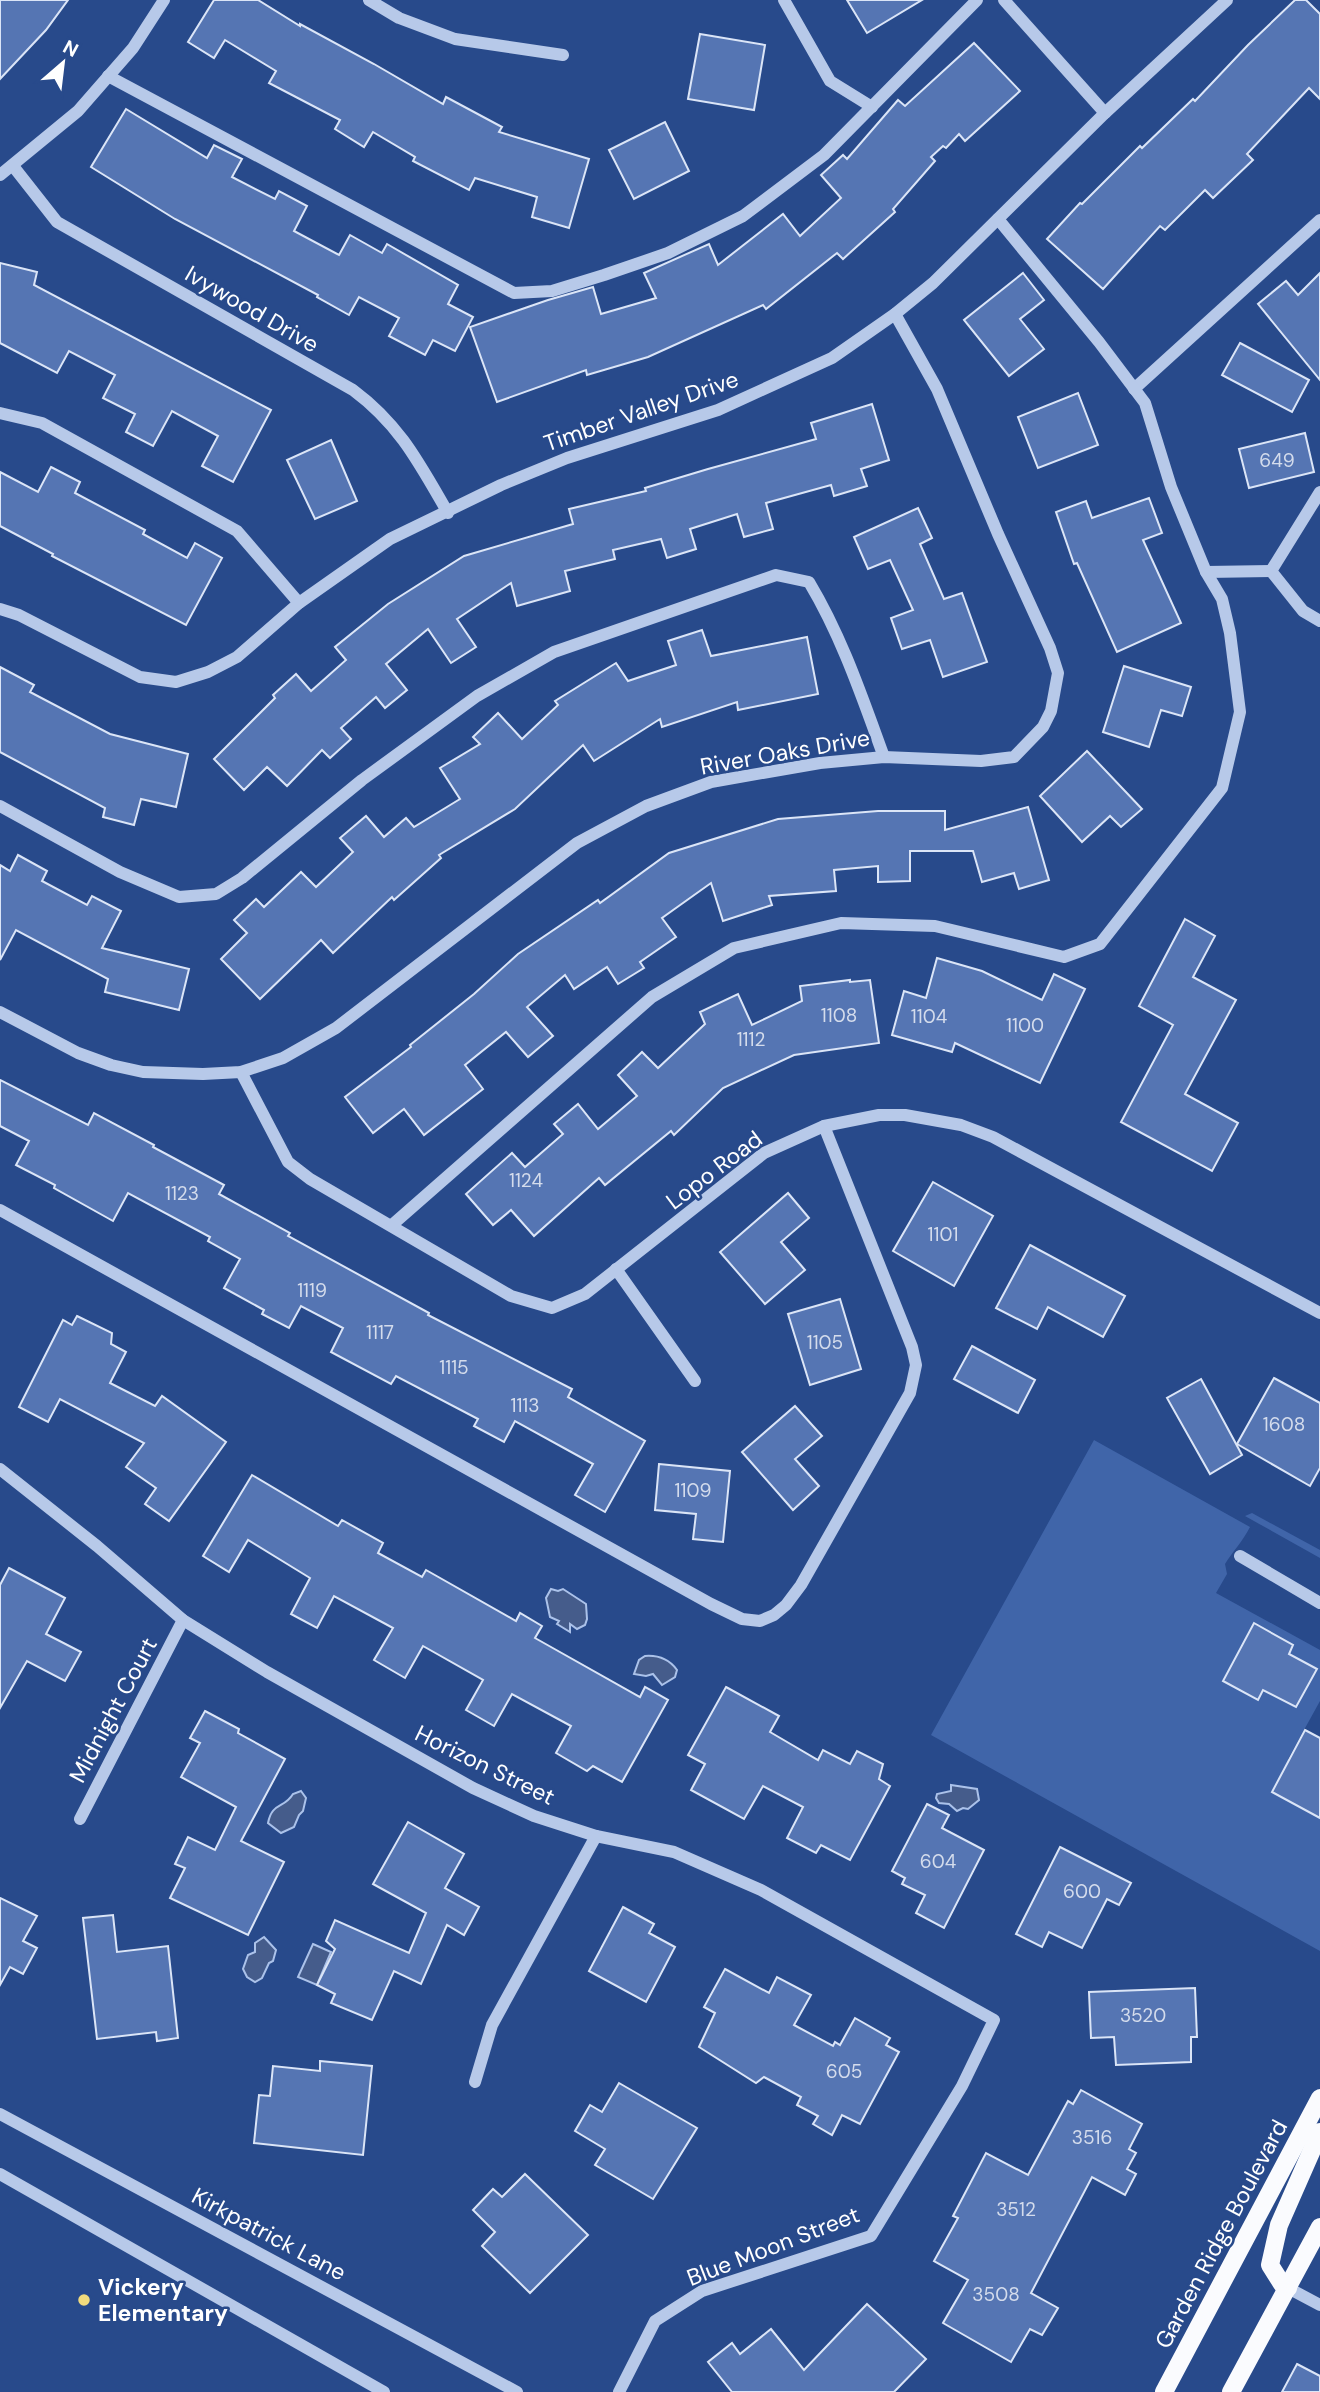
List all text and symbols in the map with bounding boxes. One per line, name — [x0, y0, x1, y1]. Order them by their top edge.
north arrow — [28, 28, 98, 98]
text: N — [59, 34, 83, 63]
street label: Ivywood Drive — [180, 259, 324, 359]
street label: Timber Valley Drive — [540, 364, 742, 458]
house number: 649 — [1259, 448, 1295, 473]
street label: River Oaks Drive — [698, 722, 872, 782]
house number: 1108 — [821, 1003, 857, 1028]
house number: 1104 — [911, 1004, 947, 1029]
house number: 1100 — [1006, 1013, 1044, 1038]
house number: 1112 — [737, 1027, 765, 1052]
street label: Lopo Road — [660, 1124, 768, 1216]
house number: 1124 — [509, 1168, 543, 1193]
house number: 1123 — [165, 1181, 199, 1206]
house number: 1101 — [928, 1222, 958, 1247]
house number: 1119 — [297, 1278, 327, 1303]
house number: 1117 — [366, 1320, 394, 1345]
house number: 1105 — [807, 1330, 843, 1355]
house number: 1115 — [439, 1355, 469, 1380]
house number: 1113 — [510, 1393, 540, 1418]
house number: 1608 — [1263, 1412, 1305, 1437]
house number: 1109 — [675, 1478, 711, 1503]
street label: Midnight Court — [62, 1632, 164, 1788]
street label: Horizon Street — [410, 1718, 560, 1812]
house number: 604 — [920, 1849, 956, 1874]
house number: 600 — [1063, 1879, 1101, 1904]
house number: 3520 — [1120, 2003, 1166, 2028]
house number: 605 — [826, 2059, 862, 2084]
street label: Garden Ridge Boulevard — [1148, 2114, 1294, 2354]
house number: 3516 — [1072, 2125, 1112, 2150]
street label: Kirkpatrick Lane — [187, 2181, 351, 2287]
house number: 3512 — [996, 2197, 1036, 2222]
street label: Blue Moon Street — [682, 2199, 864, 2293]
place label: Vickery Elementary — [98, 2272, 228, 2328]
house number: 3508 — [972, 2282, 1020, 2307]
marker: Vickery Elementary — [76, 2292, 92, 2308]

